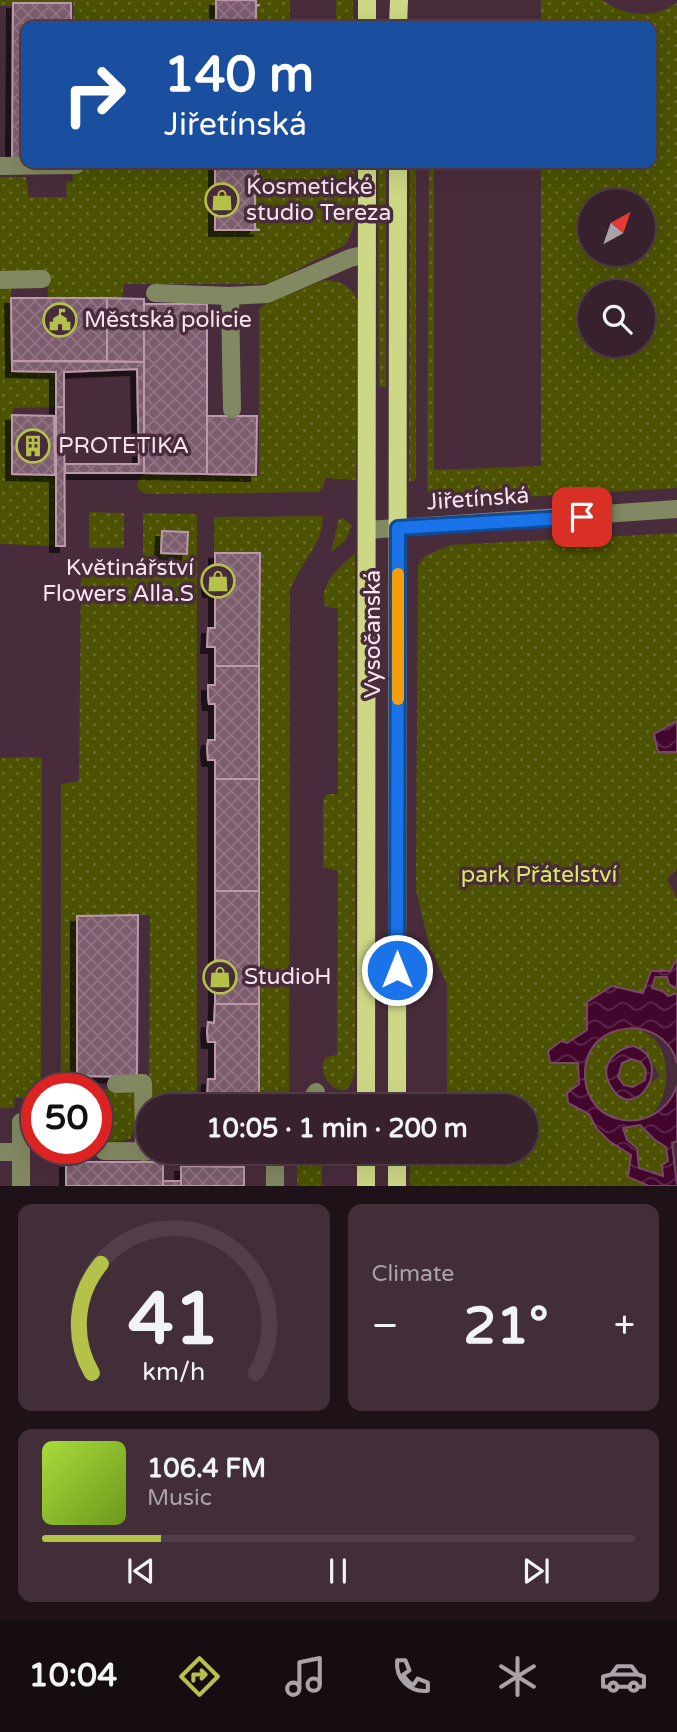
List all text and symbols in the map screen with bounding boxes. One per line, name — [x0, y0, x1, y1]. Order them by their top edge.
text: 140 m — [164, 46, 314, 105]
icon: right — [49, 49, 140, 140]
text: Jiřetínská — [164, 106, 307, 144]
place label: Kosmetické studio Tereza — [246, 173, 391, 227]
shop icon: Kosmetické studio Tereza — [203, 181, 241, 219]
north arrow — [578, 189, 654, 266]
map controls — [578, 189, 655, 357]
button: search — [578, 280, 655, 357]
public building icon: Městská policie — [41, 301, 79, 339]
place label: Městská policie — [84, 306, 252, 334]
building icon: PROTETIKA — [14, 427, 52, 465]
place label: PROTETIKA — [58, 432, 189, 460]
street label: Jiřetínská — [426, 481, 530, 517]
pin — [552, 487, 612, 547]
icon: arrive — [563, 498, 601, 536]
place label: Květinářství Flowers Alla.S — [42, 554, 194, 608]
shop icon: Květinářství Flowers Alla.S — [199, 562, 237, 600]
street label: Vysočanská — [359, 570, 387, 698]
park label: park Přátelství — [461, 861, 617, 889]
position arrow — [360, 933, 434, 1007]
shop icon: StudioH — [201, 958, 239, 996]
place label: StudioH — [244, 963, 332, 991]
speed limit sign: 50 — [21, 1073, 112, 1164]
text: 10:05 · 1 min · 200 m — [206, 1113, 468, 1144]
text: Climate — [372, 1260, 454, 1288]
text: 41 — [128, 1277, 219, 1365]
text: 21° — [464, 1295, 549, 1358]
text: − — [372, 1303, 399, 1349]
text: + — [614, 1303, 635, 1349]
text: km/h — [142, 1357, 205, 1387]
text: 106.4 FM — [147, 1453, 266, 1484]
text: Music — [147, 1484, 212, 1512]
icon: previous — [122, 1552, 160, 1590]
icon: pause — [319, 1552, 357, 1590]
icon: next — [517, 1552, 555, 1590]
icon: directions — [175, 1652, 224, 1701]
icon: music — [281, 1652, 330, 1701]
icon: phone — [387, 1652, 436, 1701]
icon: climate — [493, 1652, 542, 1701]
icon: car — [599, 1652, 648, 1701]
text: 10:04 — [29, 1657, 117, 1695]

